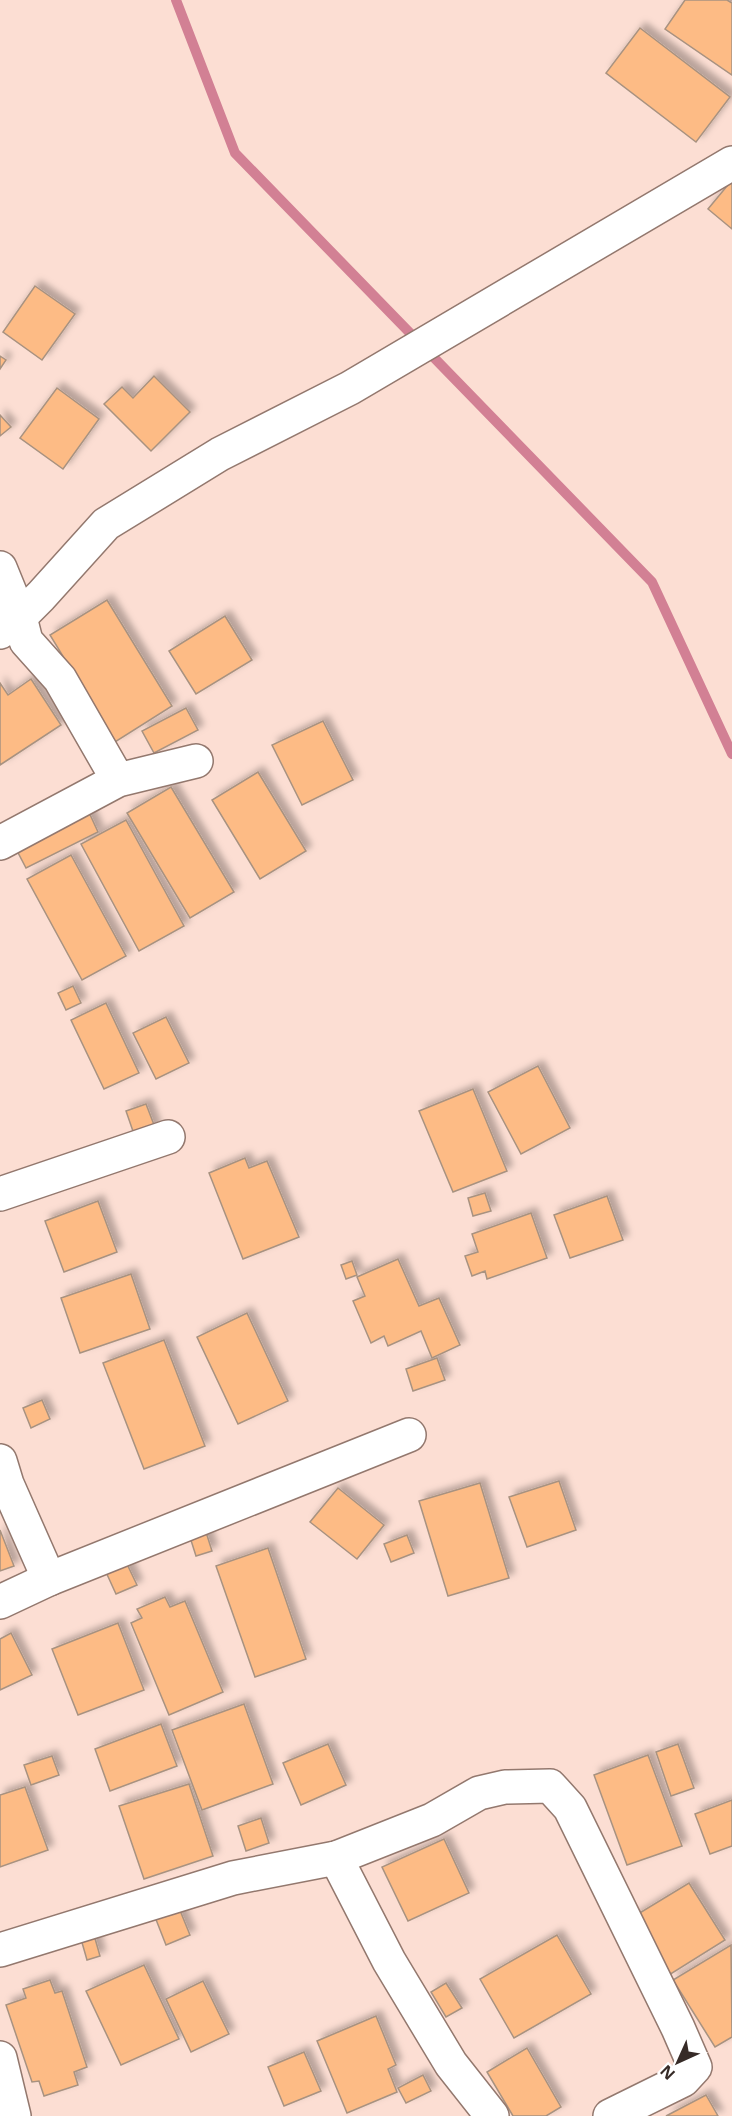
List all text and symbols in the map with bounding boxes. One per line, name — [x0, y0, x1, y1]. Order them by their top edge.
north arrow — [648, 2032, 708, 2092]
text: N — [655, 2060, 680, 2085]

